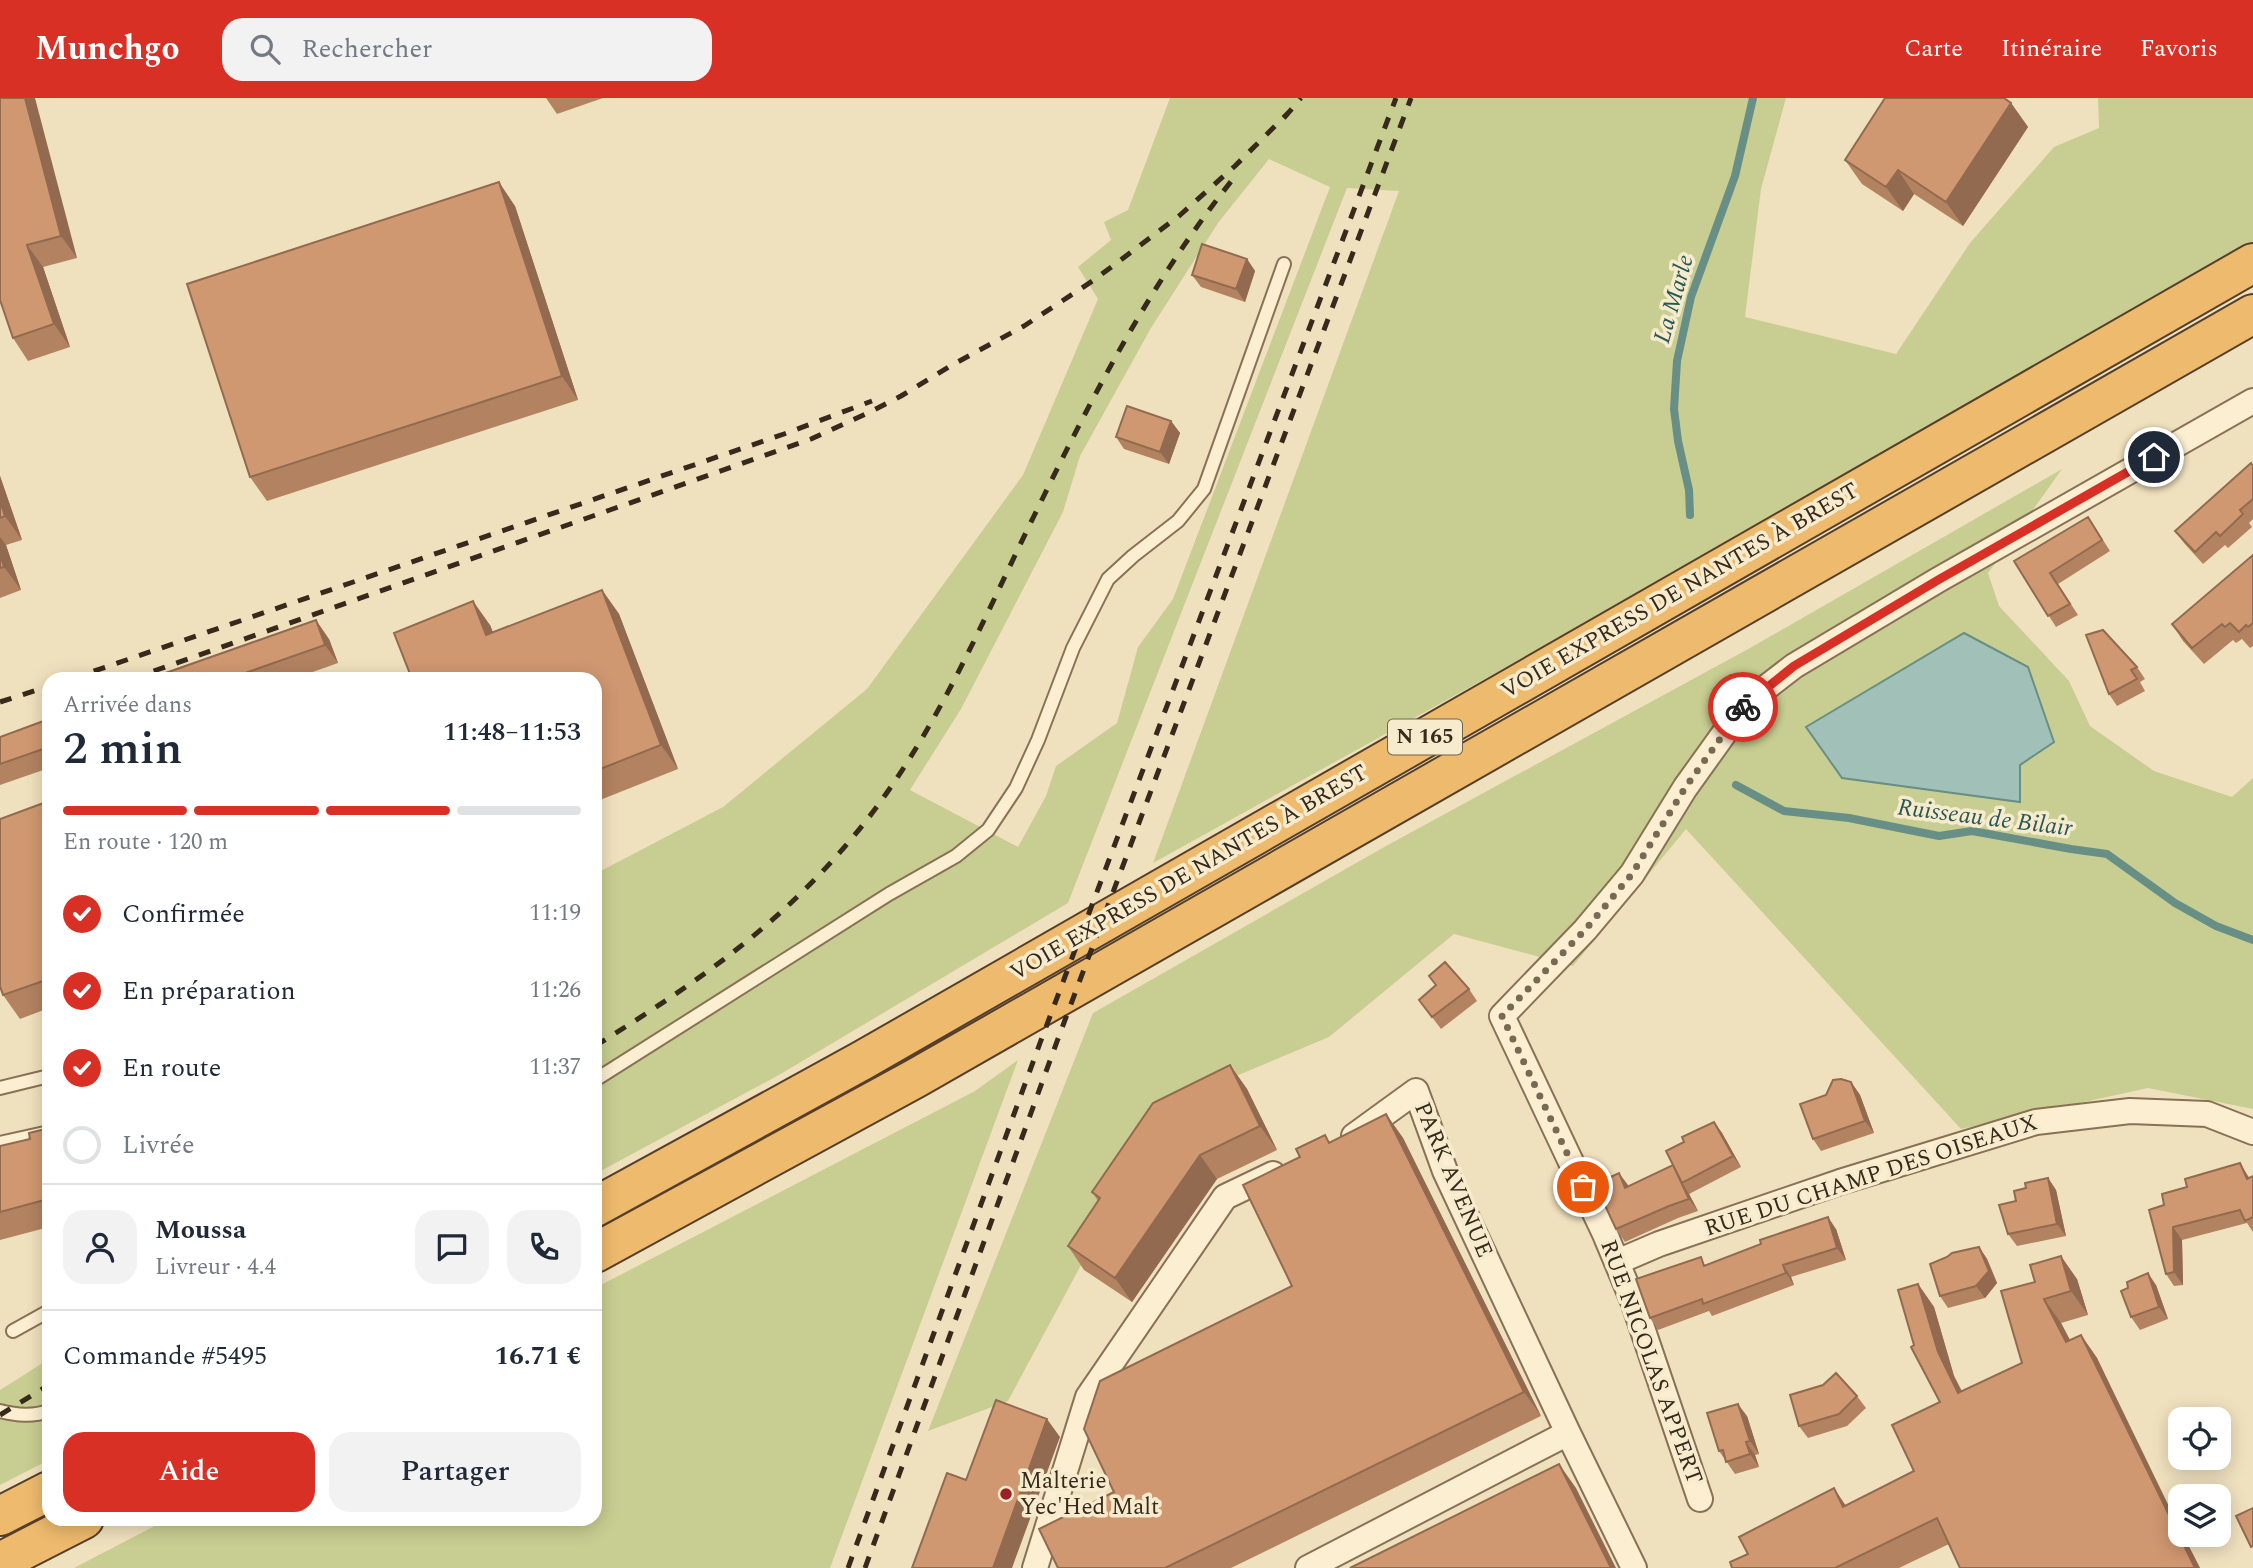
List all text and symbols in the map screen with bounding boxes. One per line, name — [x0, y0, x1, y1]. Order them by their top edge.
search box — [222, 18, 712, 81]
text: Munchgo — [35, 24, 180, 74]
text: Rechercher — [302, 29, 432, 69]
icon: search — [246, 30, 284, 68]
text: Carte — [1904, 31, 1963, 67]
text: Itinéraire — [2001, 31, 2102, 67]
text: Favoris — [2140, 31, 2218, 67]
water label: La Marle — [1644, 250, 1704, 348]
pin — [2124, 427, 2184, 487]
icon: home — [2135, 438, 2173, 476]
street label: VOIE EXPRESS DE NANTES À BREST — [1495, 474, 1865, 708]
courier — [1708, 672, 1778, 742]
text: Arrivée dans — [63, 688, 192, 723]
icon: bike — [1724, 688, 1762, 726]
text: 11:48–11:53 — [443, 712, 581, 752]
text: 2 min — [63, 714, 182, 784]
road number: N 165 — [1388, 720, 1462, 754]
street label: VOIE EXPRESS DE NANTES À BREST — [1004, 756, 1374, 990]
water label: Ruisseau de Bilair — [1896, 789, 2075, 847]
text: En route · 120 m — [63, 825, 228, 860]
text: Confirmée — [122, 894, 245, 934]
icon: check — [63, 895, 101, 933]
text: 11:19 — [529, 896, 581, 931]
text: En préparation — [122, 971, 296, 1011]
icon: check — [63, 972, 101, 1010]
text: 11:26 — [529, 973, 581, 1008]
text: En route — [122, 1048, 221, 1088]
icon: check — [63, 1049, 101, 1087]
text: 11:37 — [529, 1050, 581, 1085]
street label: PARK AVENUE — [1404, 1097, 1502, 1263]
street label: RUE DU CHAMP DES OISEAUX — [1700, 1105, 2042, 1247]
text: Livrée — [122, 1125, 195, 1165]
pin — [1553, 1157, 1613, 1217]
icon: bag — [1564, 1168, 1602, 1206]
button: person — [63, 1210, 137, 1284]
text: Moussa — [155, 1210, 246, 1250]
button: chat — [415, 1210, 489, 1284]
button: phone — [507, 1210, 581, 1284]
street label: RUE NICOLAS APPERT — [1590, 1235, 1712, 1489]
text: Livreur · 4.4 — [155, 1250, 276, 1285]
text: Commande #5495 — [63, 1336, 267, 1376]
text: 16.71 € — [495, 1336, 581, 1376]
map controls — [2168, 1407, 2231, 1547]
button: locate — [2168, 1407, 2231, 1470]
button: Aide — [63, 1432, 315, 1512]
button: Partager — [329, 1432, 581, 1512]
place label: Malterie Yec'Hed Malt — [1020, 1464, 1159, 1525]
button: layers — [2168, 1484, 2231, 1547]
marker: Malterie Yec'Hed Malt — [998, 1486, 1014, 1502]

